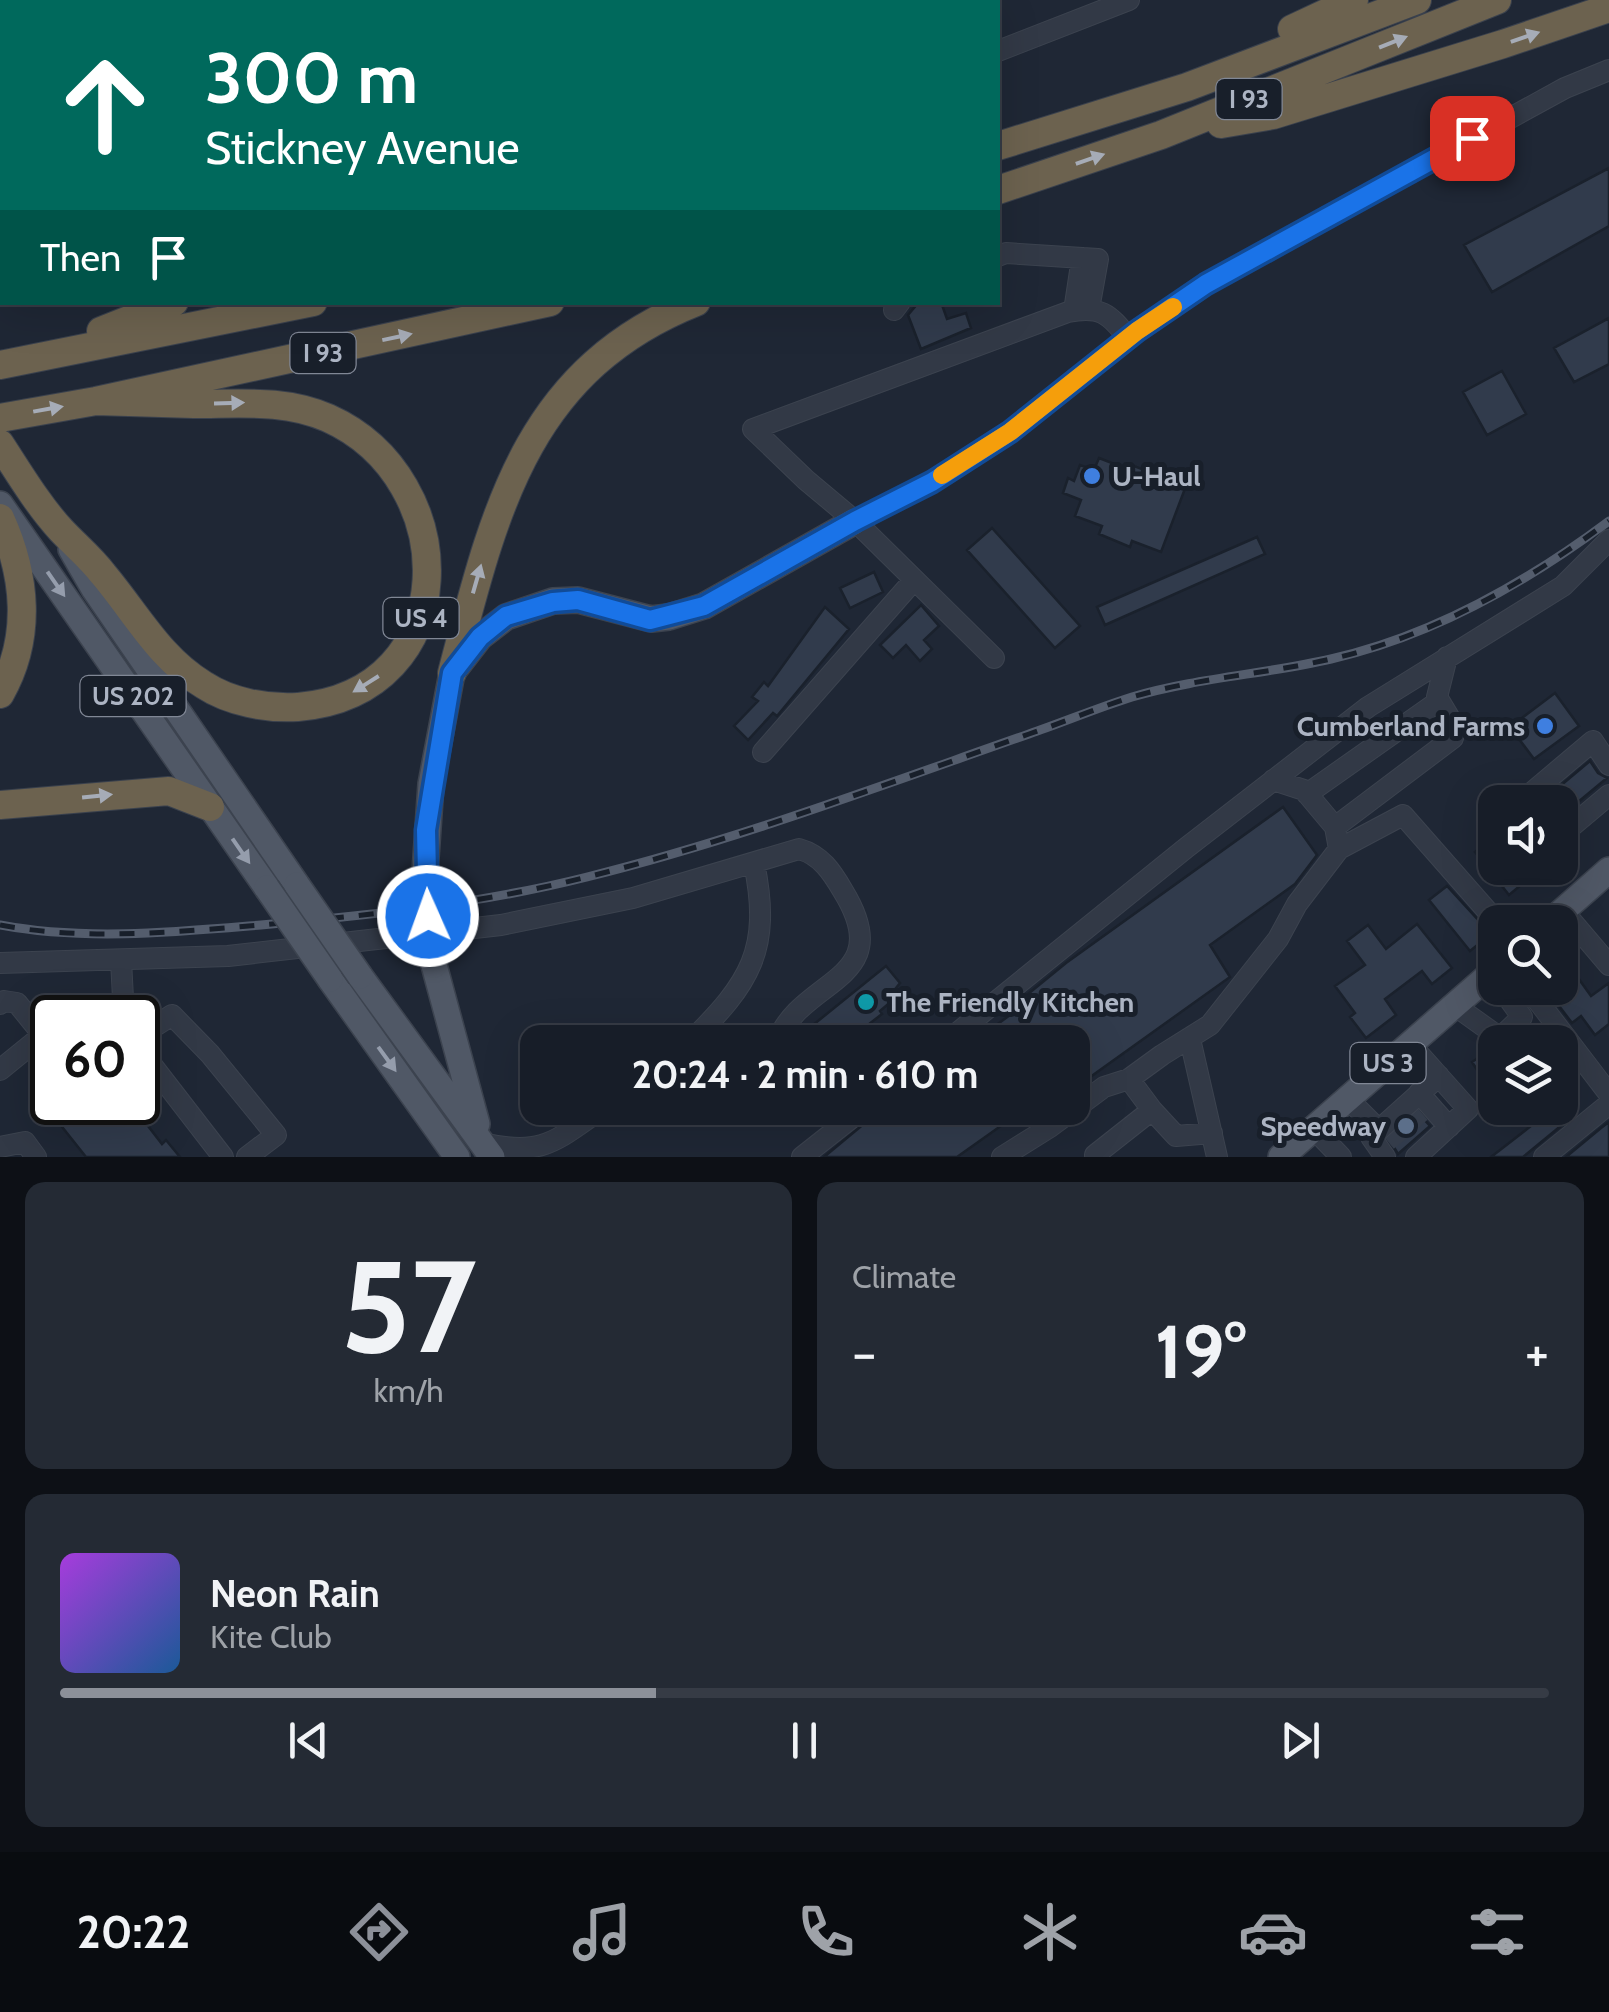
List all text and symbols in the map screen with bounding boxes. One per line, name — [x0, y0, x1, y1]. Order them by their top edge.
one-way arrow — [1510, 29, 1540, 44]
one-way arrow — [1378, 33, 1408, 49]
text: 300 m — [205, 35, 418, 121]
icon: ahead — [40, 40, 170, 170]
road number: I 93 — [1216, 79, 1282, 119]
pin — [1430, 96, 1515, 181]
icon: arrive — [1445, 111, 1500, 166]
text: Stickney Avenue — [205, 121, 519, 175]
one-way arrow — [1075, 150, 1105, 165]
icon: arrive — [141, 230, 196, 285]
text: Then — [40, 234, 121, 281]
one-way arrow — [382, 328, 413, 344]
road number: I 93 — [290, 333, 356, 373]
one-way arrow — [213, 394, 245, 410]
one-way arrow — [33, 401, 64, 416]
place label: U-Haul — [1112, 459, 1201, 493]
marker: U-Haul — [1081, 465, 1103, 487]
one-way arrow — [470, 563, 485, 593]
one-way arrow — [46, 571, 65, 598]
road number: US 4 — [384, 598, 458, 638]
one-way arrow — [353, 674, 380, 693]
road number: US 202 — [80, 676, 186, 716]
place label: Cumberland Farms — [1297, 709, 1525, 743]
marker: Cumberland Farms — [1534, 715, 1556, 737]
map controls — [1478, 785, 1578, 1125]
button: sound — [1478, 785, 1578, 885]
one-way arrow — [82, 787, 113, 803]
one-way arrow — [231, 838, 250, 864]
position arrow — [376, 864, 480, 968]
button: search — [1478, 905, 1578, 1005]
place label: The Friendly Kitchen — [886, 985, 1134, 1019]
marker: The Friendly Kitchen — [855, 991, 877, 1013]
speed limit sign: 60 — [30, 995, 160, 1125]
button: layers — [1478, 1025, 1578, 1125]
road number: US 3 — [1350, 1043, 1426, 1083]
one-way arrow — [376, 1045, 396, 1072]
text: 20:24 · 2 min · 610 m — [632, 1051, 978, 1098]
place label: Speedway — [1260, 1109, 1386, 1143]
marker: Speedway — [1395, 1115, 1417, 1137]
text: 57 — [340, 1227, 477, 1385]
text: Climate — [852, 1257, 956, 1296]
text: 19° — [1155, 1306, 1246, 1397]
text: − — [852, 1319, 876, 1386]
text: + — [1525, 1319, 1549, 1386]
text: km/h — [373, 1371, 444, 1410]
text: Neon Rain — [210, 1570, 380, 1617]
text: Kite Club — [210, 1617, 332, 1656]
icon: previous — [281, 1713, 336, 1768]
icon: pause — [777, 1713, 832, 1768]
icon: next — [1273, 1713, 1328, 1768]
icon: directions — [344, 1897, 414, 1967]
icon: music — [567, 1897, 637, 1967]
icon: phone — [791, 1897, 861, 1967]
icon: climate — [1015, 1897, 1085, 1967]
icon: car — [1238, 1897, 1308, 1967]
icon: filters — [1462, 1897, 1532, 1967]
text: 20:22 — [77, 1905, 190, 1959]

